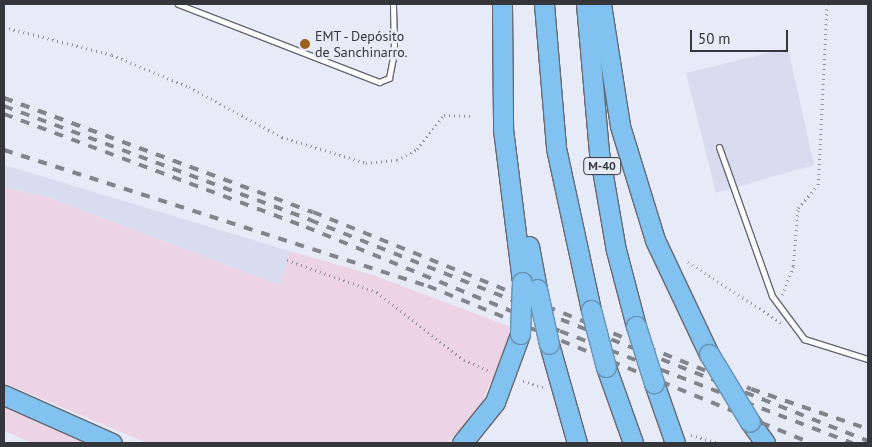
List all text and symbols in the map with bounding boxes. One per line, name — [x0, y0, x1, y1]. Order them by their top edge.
scale bar — [692, 20, 790, 52]
place label: EMT - Depósito de Sanchinarro. — [315, 28, 408, 60]
text: 50 m — [698, 29, 731, 48]
marker: EMT - Depósito de Sanchinarro. — [299, 38, 311, 50]
road number: M-40 — [582, 157, 622, 176]

